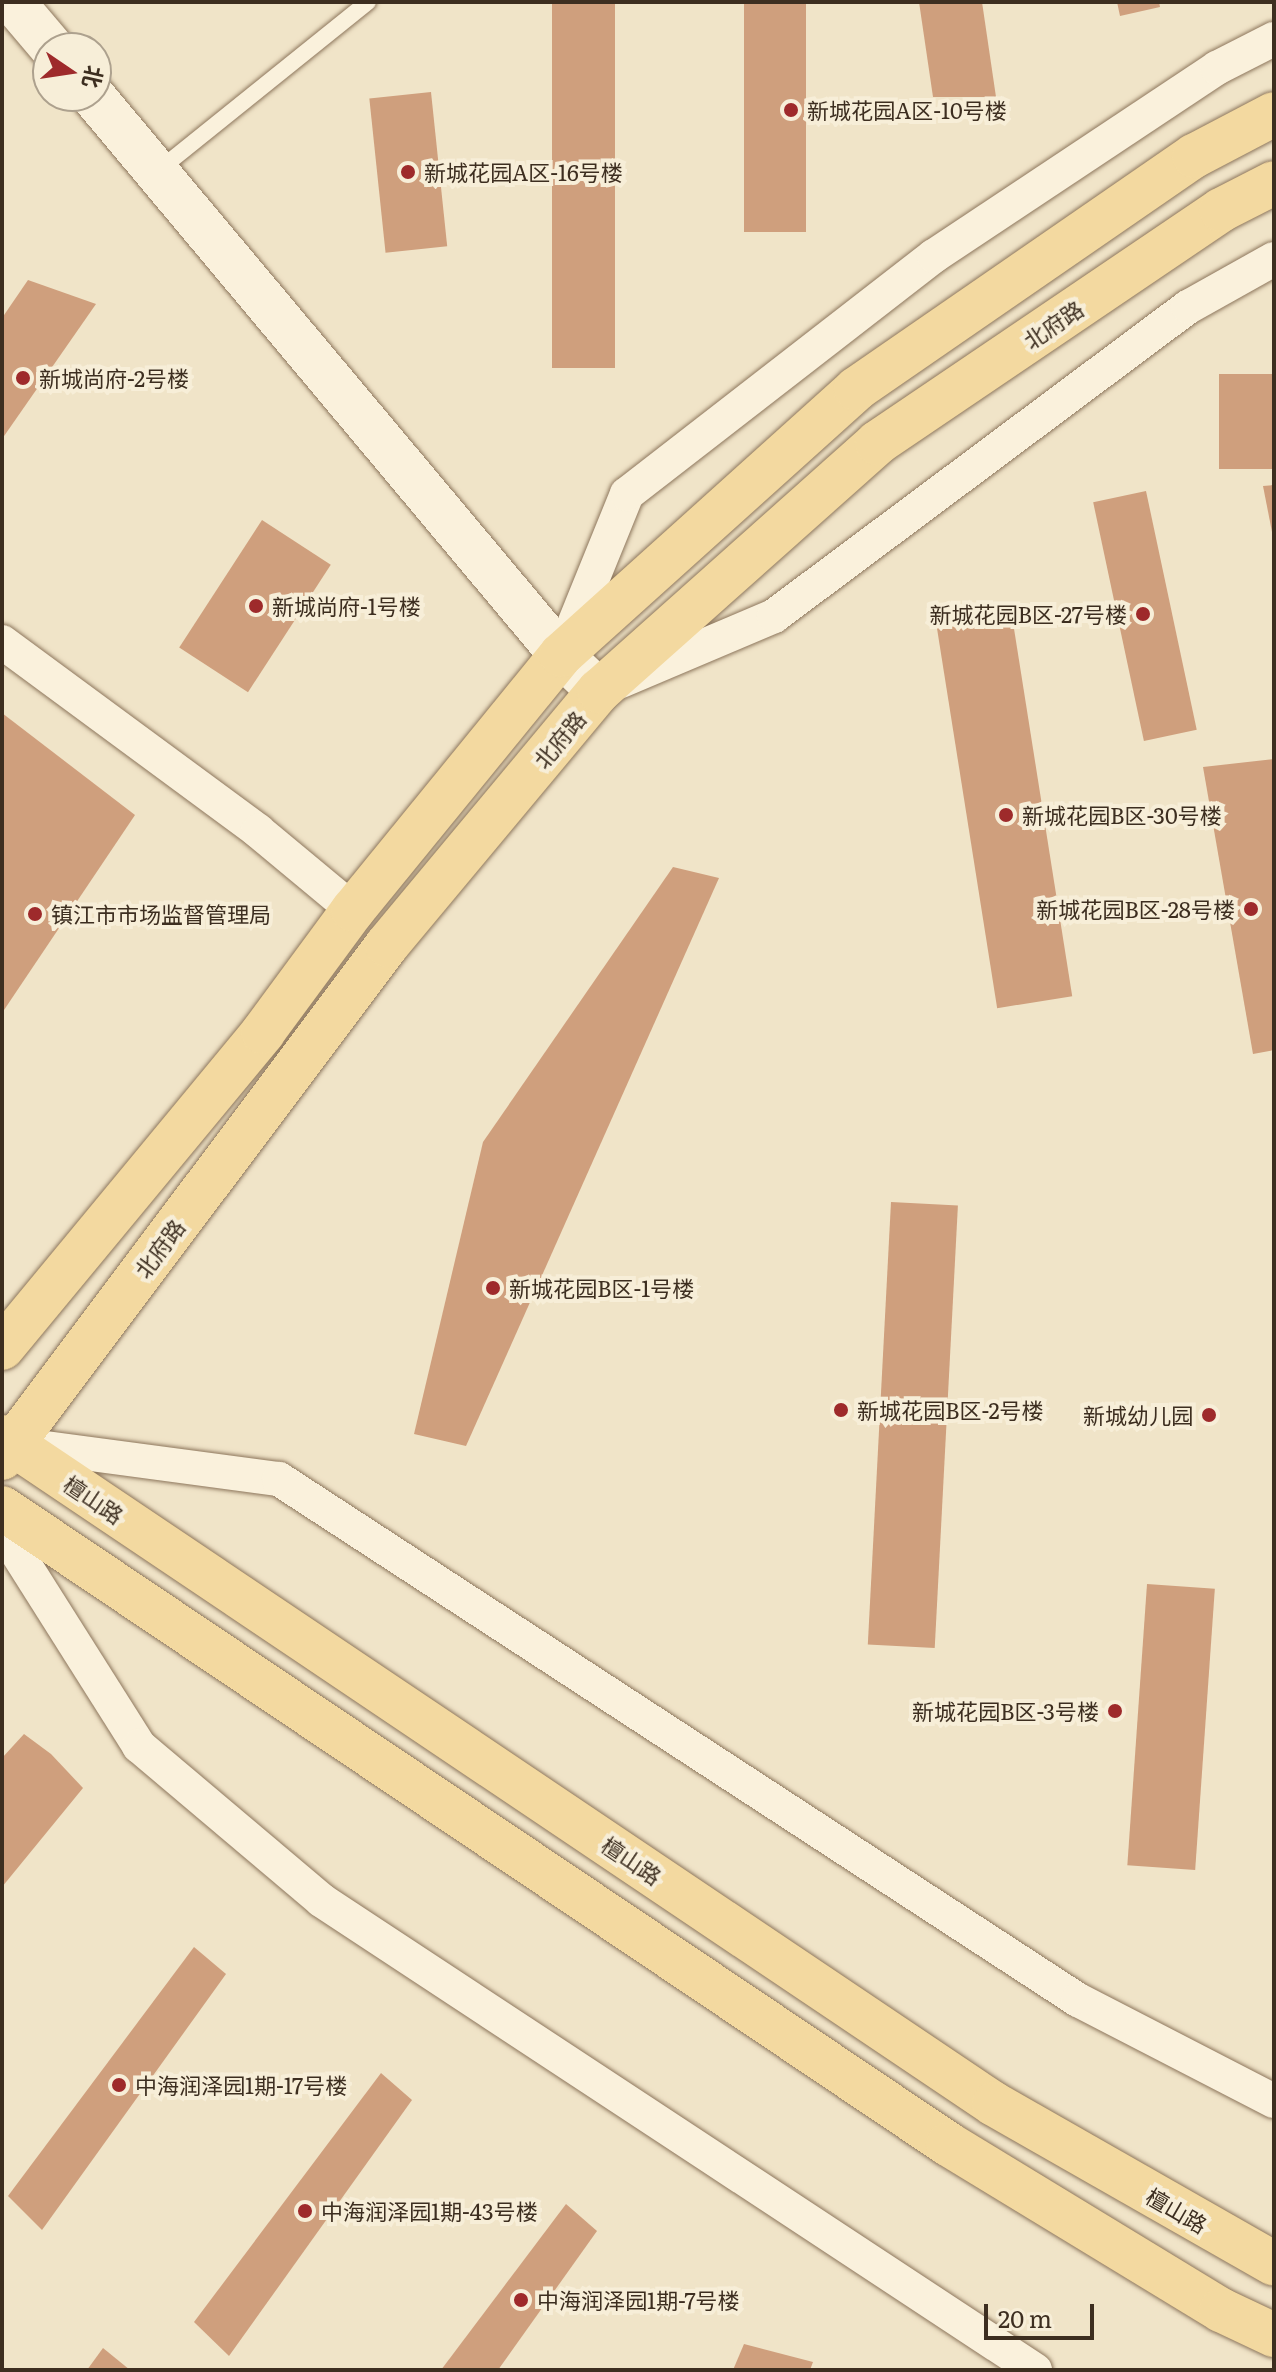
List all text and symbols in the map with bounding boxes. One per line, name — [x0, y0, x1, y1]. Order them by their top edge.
north arrow — [32, 32, 112, 112]
text: 北 — [75, 63, 112, 91]
place label: 新城花园A区-10号楼 — [807, 97, 1007, 123]
marker: 新城花园A区-10号楼 — [782, 101, 800, 119]
place label: 新城花园A区-16号楼 — [424, 159, 623, 185]
marker: 新城花园A区-16号楼 — [399, 163, 417, 181]
street label: 北府路 — [1018, 295, 1088, 353]
place label: 新城尚府-2号楼 — [39, 365, 189, 391]
marker: 新城尚府-2号楼 — [14, 369, 32, 387]
place label: 新城尚府-1号楼 — [272, 593, 421, 619]
marker: 新城尚府-1号楼 — [247, 597, 265, 615]
place label: 新城花园B区-27号楼 — [929, 601, 1127, 627]
marker: 新城花园B区-27号楼 — [1134, 605, 1152, 623]
street label: 北府路 — [528, 705, 590, 773]
place label: 新城花园B区-30号楼 — [1022, 802, 1222, 828]
marker: 新城花园B区-30号楼 — [997, 806, 1015, 824]
place label: 新城花园B区-28号楼 — [1036, 896, 1235, 922]
marker: 新城花园B区-28号楼 — [1242, 900, 1260, 918]
place label: 镇江市市场监督管理局 — [51, 901, 271, 927]
marker: 镇江市市场监督管理局 — [26, 905, 44, 923]
street label: 北府路 — [129, 1214, 189, 1282]
place label: 新城花园B区-1号楼 — [509, 1275, 694, 1301]
marker: 新城花园B区-1号楼 — [484, 1279, 502, 1297]
place label: 新城花园B区-2号楼 — [857, 1397, 1044, 1423]
marker: 新城花园B区-2号楼 — [832, 1401, 850, 1419]
place label: 新城幼儿园 — [1083, 1402, 1193, 1428]
marker: 新城幼儿园 — [1200, 1406, 1218, 1424]
street label: 檀山路 — [59, 1470, 129, 1528]
place label: 新城花园B区-3号楼 — [912, 1698, 1099, 1724]
marker: 新城花园B区-3号楼 — [1106, 1702, 1124, 1720]
street label: 檀山路 — [597, 1831, 667, 1889]
place label: 中海润泽园1期-17号楼 — [135, 2072, 347, 2098]
marker: 中海润泽园1期-17号楼 — [110, 2076, 128, 2094]
street label: 檀山路 — [1142, 2182, 1212, 2238]
place label: 中海润泽园1期-43号楼 — [321, 2198, 538, 2224]
marker: 中海润泽园1期-43号楼 — [296, 2202, 314, 2220]
place label: 中海润泽园1期-7号楼 — [537, 2287, 740, 2313]
scale bar — [988, 2288, 1098, 2338]
marker: 中海润泽园1期-7号楼 — [512, 2291, 530, 2309]
text: 20 m — [998, 2300, 1052, 2335]

